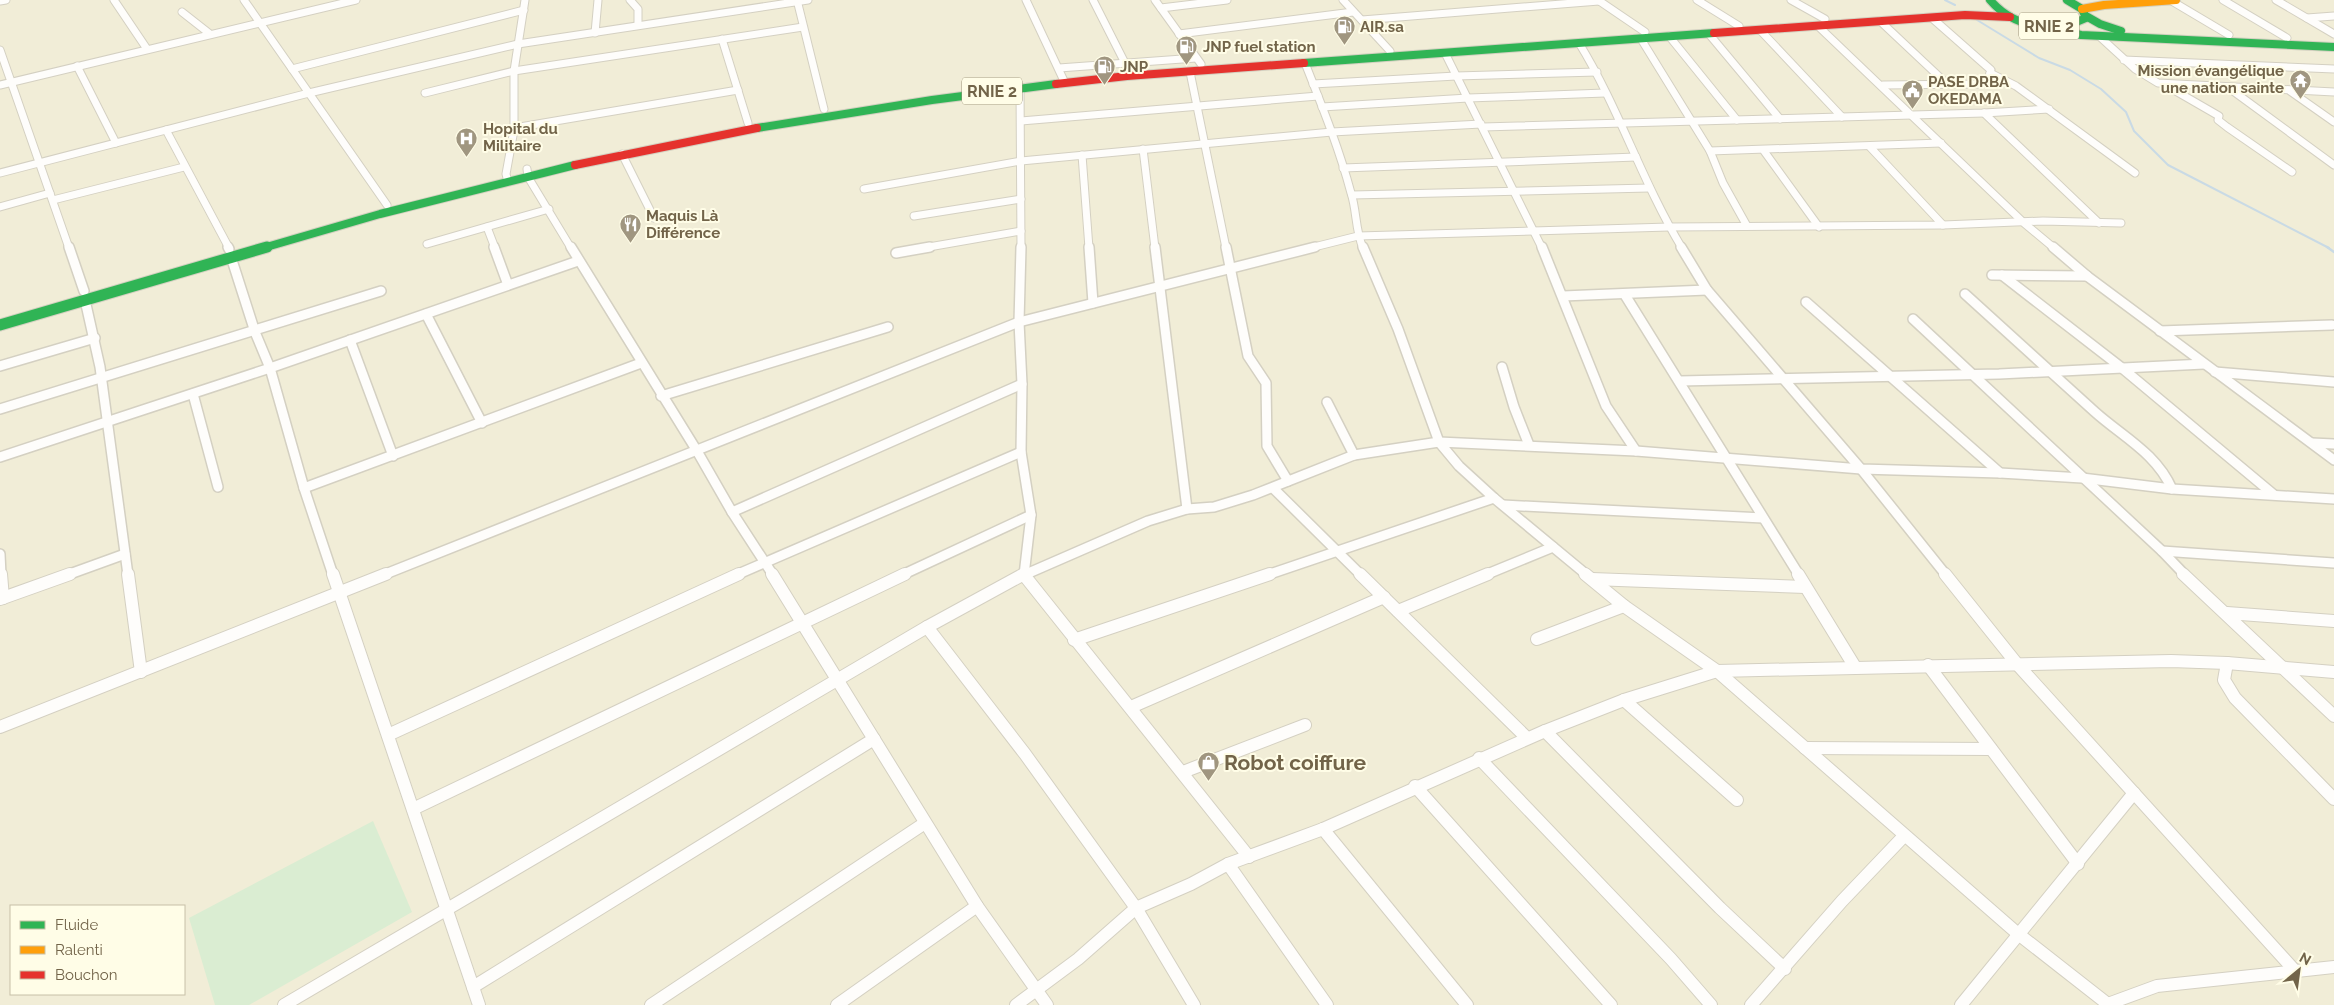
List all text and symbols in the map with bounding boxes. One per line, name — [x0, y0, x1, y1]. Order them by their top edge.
road number: RNIE 2 — [2019, 12, 2079, 40]
fuel station icon: AIR.sa — [1332, 15, 1356, 46]
place label: AIR.sa — [1360, 18, 1404, 36]
fuel station icon: JNP fuel station — [1175, 35, 1199, 66]
place label: JNP fuel station — [1203, 38, 1316, 56]
fuel station icon: JNP — [1092, 55, 1116, 86]
place label: JNP — [1120, 58, 1149, 76]
place label: Mission évangélique une nation sainte — [2137, 62, 2284, 97]
temple icon: Mission évangélique une nation sainte — [2288, 68, 2312, 99]
place label: PASE DRBA OKEDAMA — [1928, 73, 2010, 108]
road number: RNIE 2 — [962, 78, 1022, 104]
public building icon: PASE DRBA OKEDAMA — [1900, 79, 1924, 110]
place label: Hopital du Militaire — [483, 120, 558, 155]
hospital icon: Hopital du Militaire — [455, 126, 479, 157]
place label: Maquis Là Différence — [646, 207, 720, 242]
restaurant icon: Maquis Là Différence — [618, 213, 642, 244]
place label: Robot coiffure — [1224, 750, 1367, 775]
shop icon: Robot coiffure — [1196, 751, 1220, 782]
legend — [10, 905, 185, 995]
text: Fluide — [55, 916, 98, 934]
text: Ralenti — [55, 941, 103, 959]
north arrow — [2274, 945, 2324, 995]
text: N — [2297, 949, 2314, 968]
text: Bouchon — [55, 966, 117, 984]

